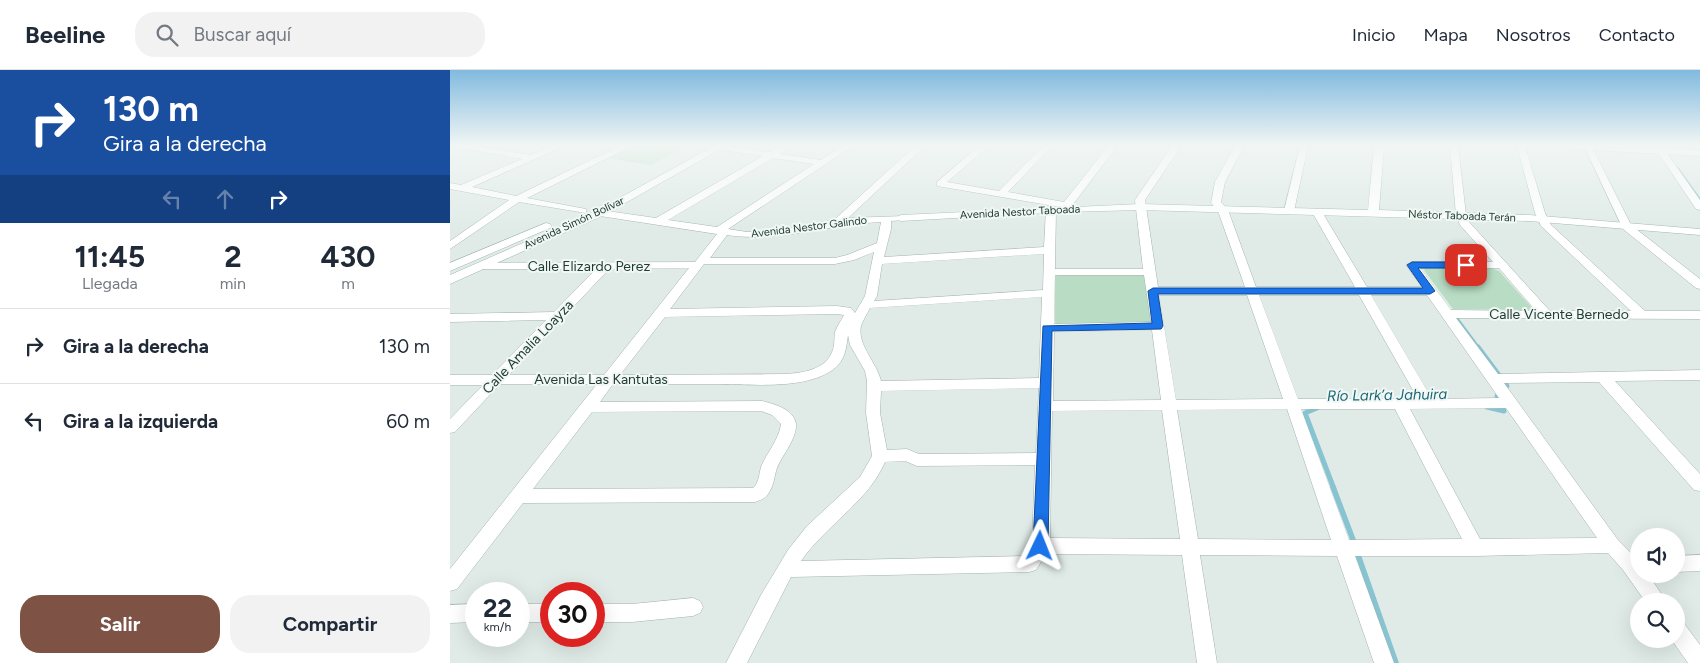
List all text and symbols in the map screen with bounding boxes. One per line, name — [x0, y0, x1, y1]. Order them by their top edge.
search box — [135, 12, 485, 57]
text: Beeline — [25, 20, 105, 49]
icon: search — [153, 21, 181, 49]
text: Buscar aquí — [193, 23, 291, 46]
text: Inicio — [1352, 24, 1396, 46]
text: Mapa — [1424, 24, 1468, 46]
text: Nosotros — [1496, 24, 1571, 46]
text: Contacto — [1599, 24, 1675, 46]
text: 130 m — [103, 88, 199, 130]
icon: right — [20, 90, 85, 155]
text: Gira a la derecha — [103, 130, 267, 157]
icon: left — [158, 185, 186, 213]
icon: ahead — [211, 185, 239, 213]
icon: right — [264, 185, 292, 213]
street label: Avenida Simón Bolívar — [522, 194, 627, 252]
street label: Avenida Nestor Taboada — [960, 202, 1080, 222]
street label: Néstor Taboada Terán — [1408, 208, 1516, 224]
street label: Avenida Nestor Galindo — [750, 213, 868, 241]
text: 11:45 — [74, 238, 145, 275]
text: 2 — [224, 238, 242, 275]
text: 430 — [320, 238, 376, 275]
pin — [1445, 244, 1487, 286]
icon: arrive — [1452, 251, 1480, 279]
street label: Calle Elizardo Perez — [528, 258, 650, 275]
text: Llegada — [82, 274, 138, 293]
text: min — [220, 274, 246, 293]
text: m — [341, 274, 355, 293]
street label: Calle Amalia Loayza — [479, 297, 577, 397]
street label: Calle Vicente Bernedo — [1489, 306, 1629, 323]
icon: right — [20, 332, 48, 360]
text: Gira a la derecha — [63, 335, 209, 358]
text: 130 m — [379, 335, 430, 358]
street label: Avenida Las Kantutas — [534, 371, 668, 388]
water label: Río Lark’a Jahuira — [1327, 385, 1447, 405]
icon: left — [20, 407, 48, 435]
text: Gira a la izquierda — [63, 410, 218, 433]
text: 60 m — [386, 410, 430, 433]
position arrow — [1013, 519, 1065, 571]
map controls — [1630, 528, 1685, 648]
button: sound — [1630, 528, 1685, 583]
speed limit sign: 30 — [540, 582, 605, 647]
text: 22 — [483, 593, 512, 623]
button: search — [1630, 593, 1685, 648]
button: Salir — [20, 595, 220, 653]
button: Compartir — [230, 595, 430, 653]
text: km/h — [484, 620, 511, 634]

